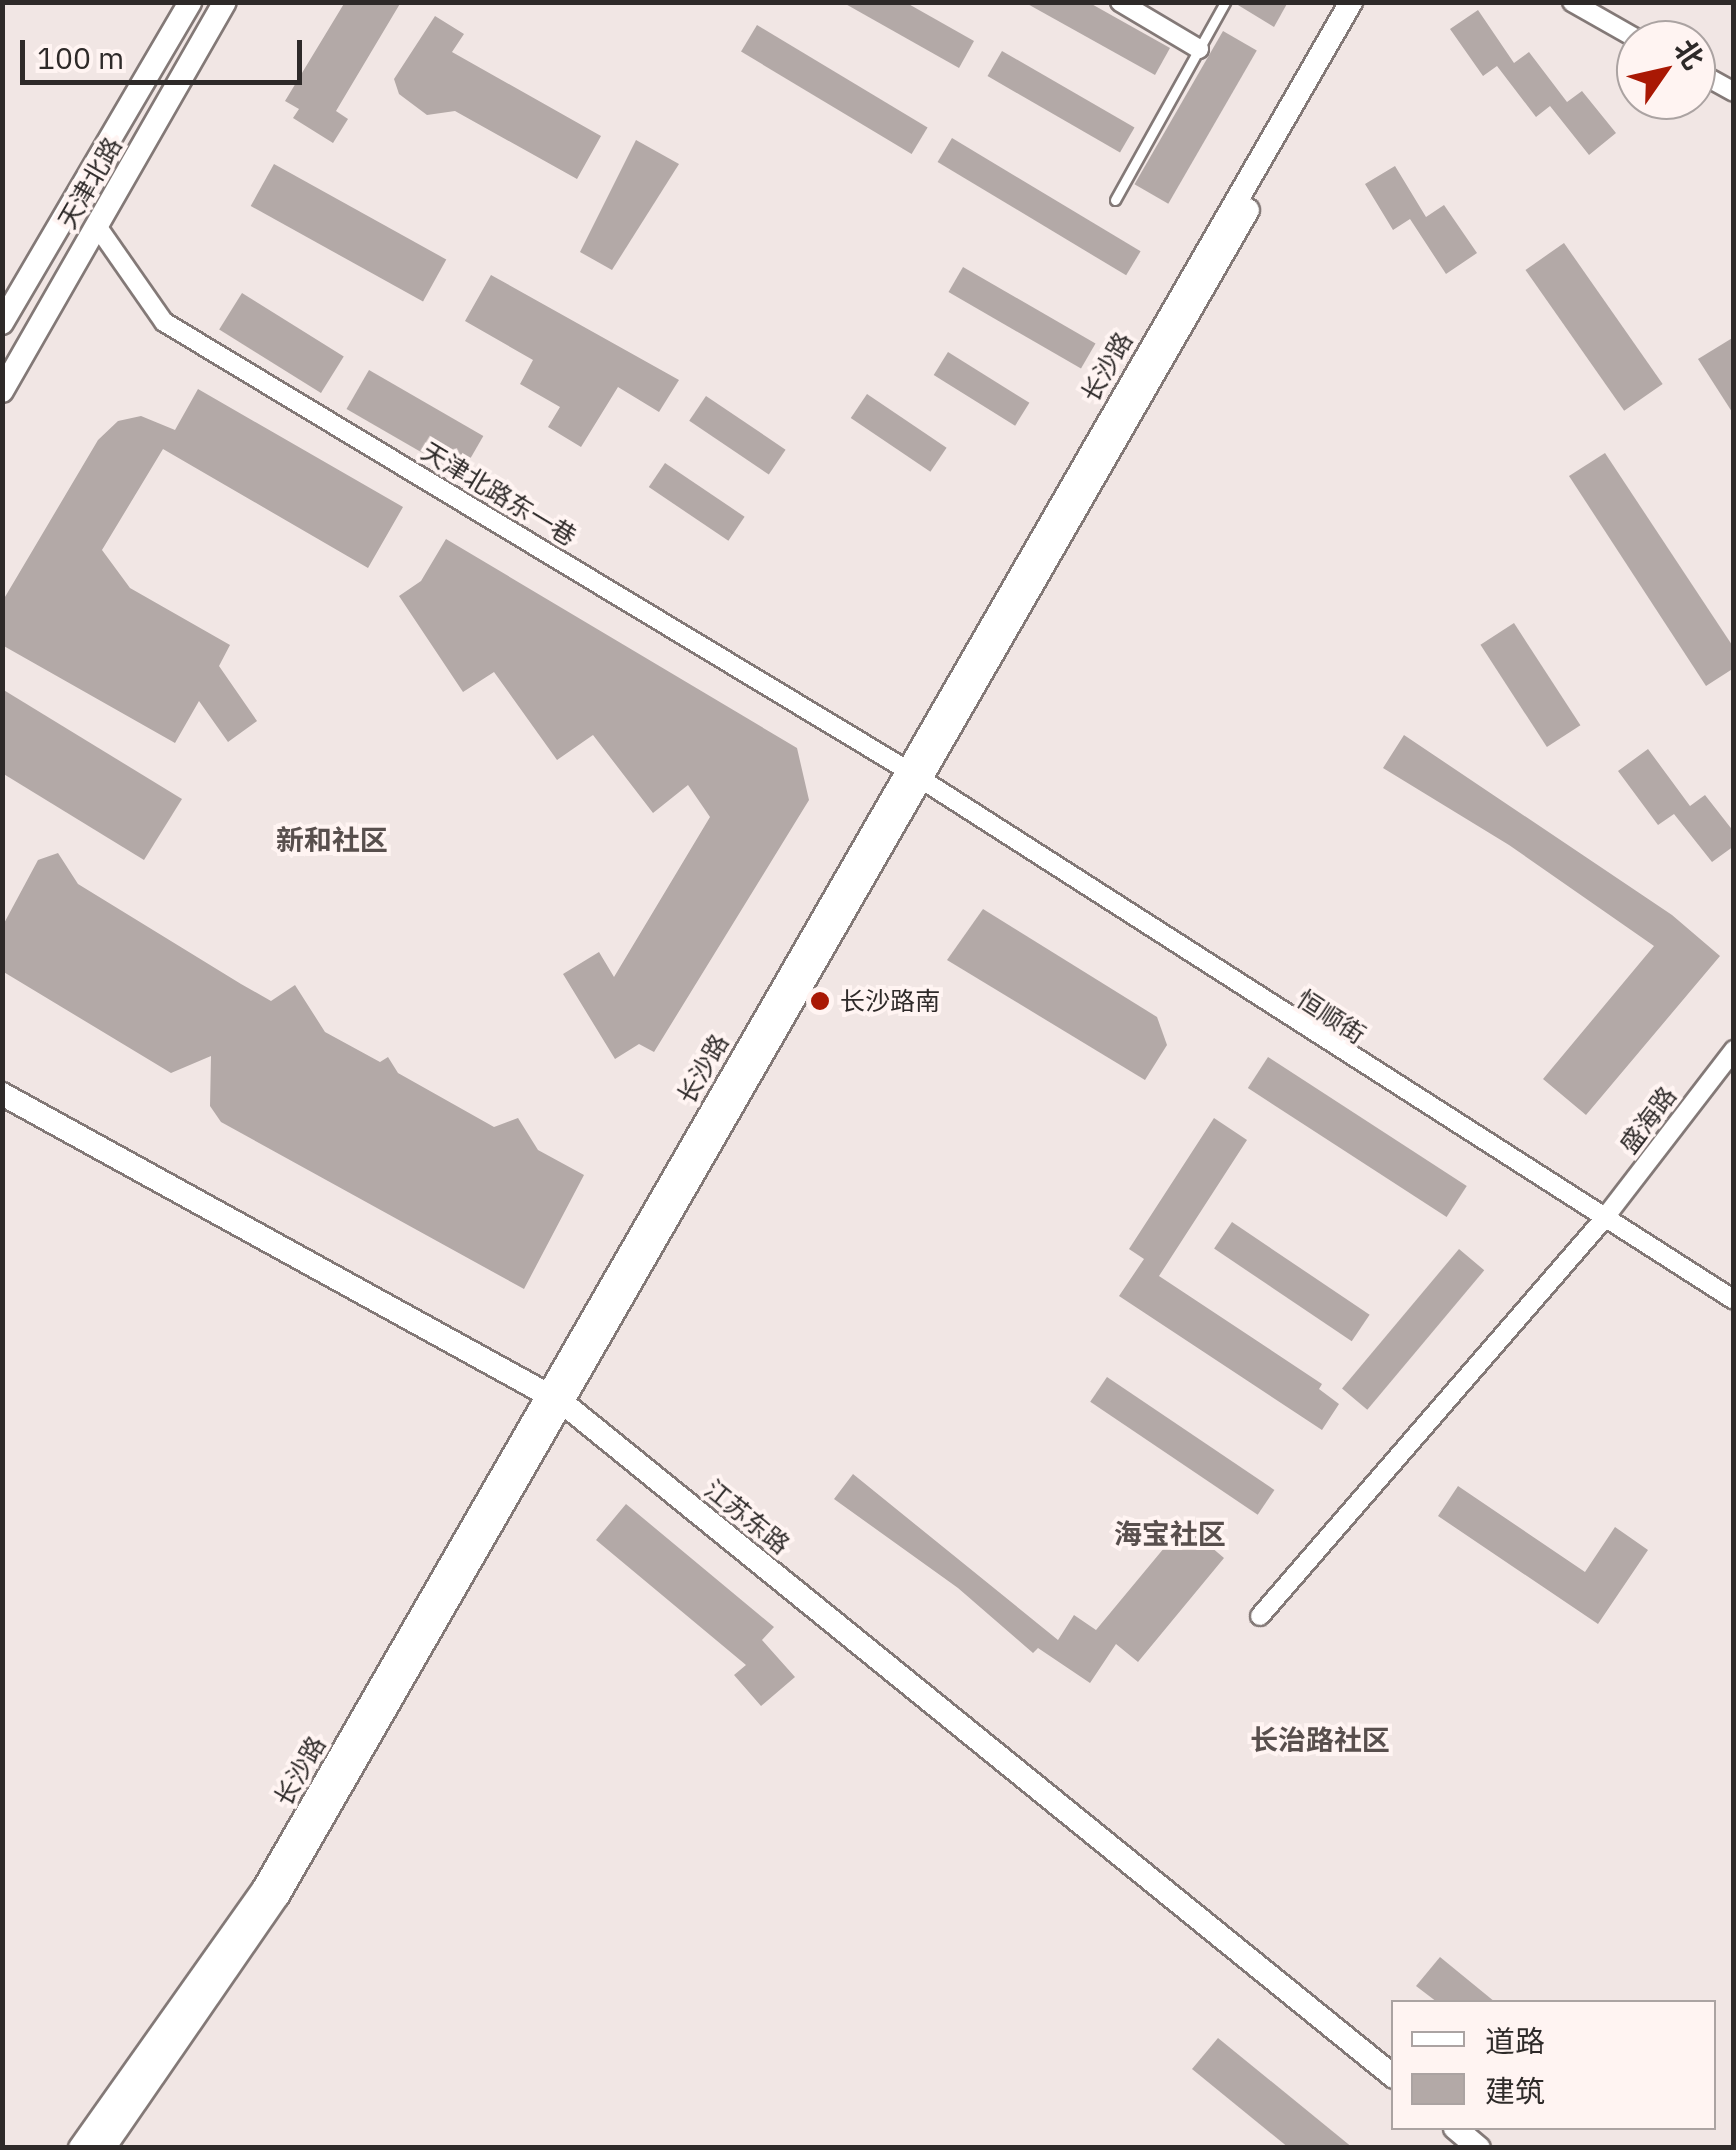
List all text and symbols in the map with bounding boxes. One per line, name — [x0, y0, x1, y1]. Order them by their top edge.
scale bar — [25, 20, 308, 82]
north arrow — [1616, 20, 1716, 120]
text: 北 — [1666, 32, 1713, 76]
text: 100 m — [37, 38, 124, 77]
street label: 天津北路 — [52, 132, 128, 234]
street label: 长沙路 — [1075, 327, 1139, 407]
street label: 天津北路东一巷 — [416, 436, 582, 552]
district label: 新和社区 — [276, 823, 388, 857]
street label: 恒顺街 — [1291, 984, 1371, 1050]
place label: 长沙路南 — [840, 986, 940, 1016]
marker: 长沙路南 — [809, 990, 831, 1012]
street label: 长沙路 — [671, 1029, 735, 1109]
street label: 盛海路 — [1613, 1081, 1683, 1159]
street label: 江苏东路 — [699, 1474, 795, 1560]
district label: 海宝社区 — [1114, 1517, 1226, 1551]
district label: 长治路社区 — [1250, 1723, 1390, 1757]
street label: 长沙路 — [268, 1731, 332, 1811]
legend — [1391, 2000, 1716, 2130]
text: 道路 — [1485, 2021, 1545, 2060]
text: 建筑 — [1485, 2071, 1545, 2110]

